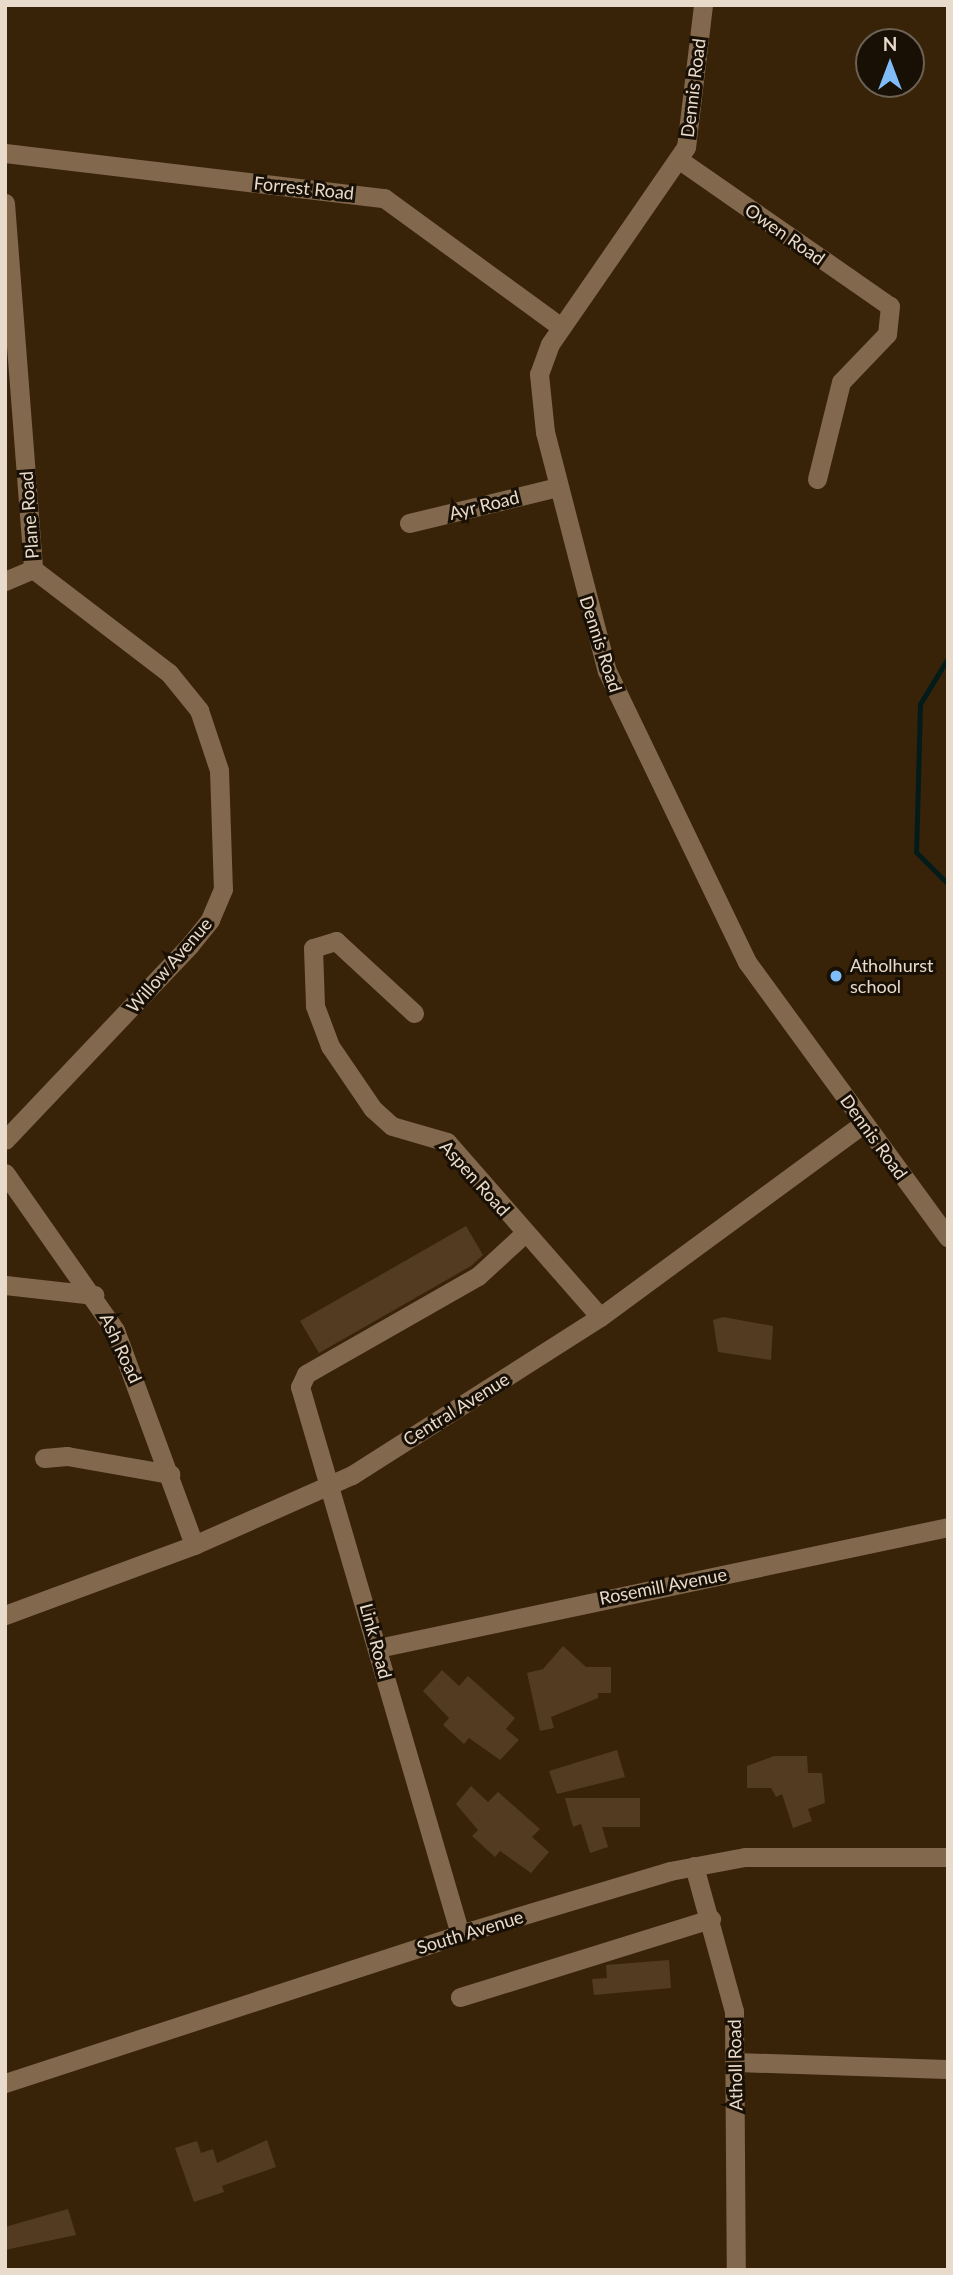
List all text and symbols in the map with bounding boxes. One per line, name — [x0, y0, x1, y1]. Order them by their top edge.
north arrow — [855, 28, 925, 98]
text: N — [883, 32, 897, 55]
street label: Dennis Road — [676, 37, 710, 139]
street label: Forrest Road — [253, 172, 355, 204]
street label: Owen Road — [741, 199, 829, 269]
street label: Plane Road — [15, 470, 43, 560]
street label: Ayr Road — [447, 486, 521, 524]
street label: Dennis Road — [575, 593, 627, 695]
street label: Willow Avenue — [122, 913, 216, 1017]
place label: Atholhurst school — [850, 955, 933, 998]
marker: Atholhurst school — [828, 968, 844, 984]
street label: Dennis Road — [836, 1090, 912, 1184]
street label: Aspen Road — [435, 1136, 515, 1220]
street label: Ash Road — [95, 1310, 147, 1386]
street label: Central Avenue — [399, 1368, 513, 1450]
street label: Rosemill Avenue — [597, 1563, 729, 1609]
street label: Link Road — [356, 1601, 396, 1681]
street label: South Avenue — [414, 1905, 526, 1959]
street label: Atholl Road — [723, 2019, 747, 2111]

